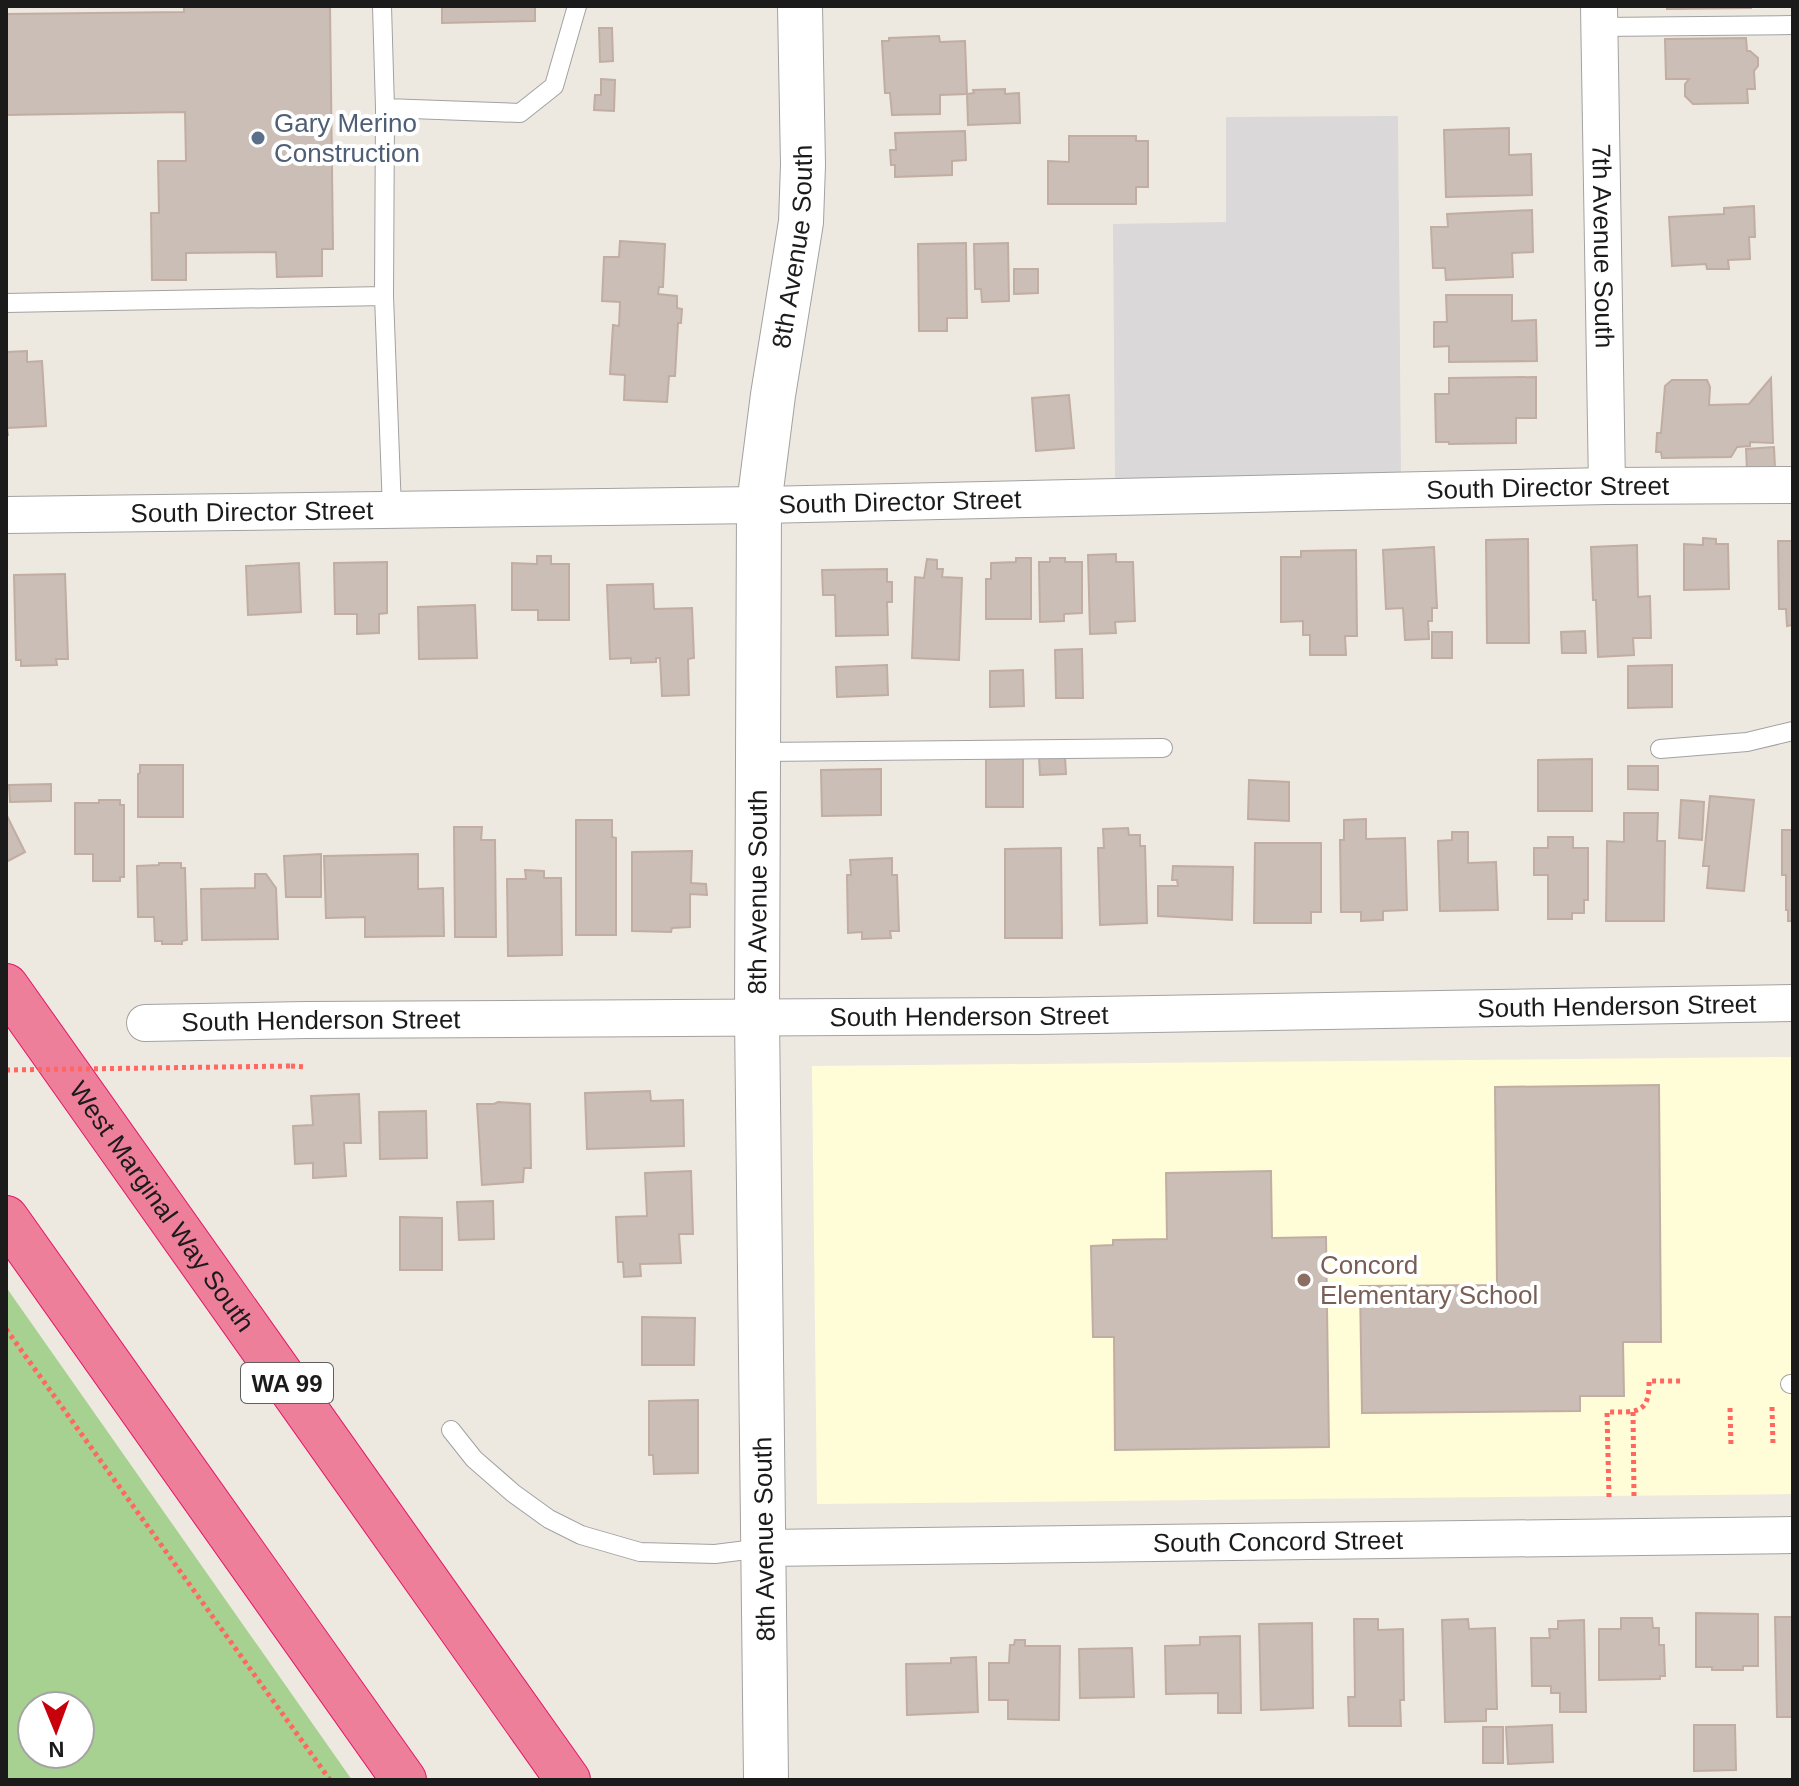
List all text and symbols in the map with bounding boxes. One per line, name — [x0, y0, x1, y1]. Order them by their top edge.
place label: Gary Merino Construction — [274, 108, 420, 168]
marker: Gary Merino Construction — [249, 129, 267, 147]
street label: 7th Avenue South — [1586, 143, 1620, 349]
street label: 8th Avenue South — [766, 144, 818, 350]
street label: South Director Street — [1426, 471, 1670, 505]
street label: South Director Street — [778, 484, 1022, 520]
street label: South Director Street — [130, 495, 374, 528]
street label: 8th Avenue South — [742, 790, 773, 995]
street label: South Henderson Street — [1477, 989, 1757, 1023]
street label: South Henderson Street — [829, 1000, 1110, 1032]
street label: South Henderson Street — [181, 1004, 461, 1037]
street label: West Marginal Way South — [63, 1076, 261, 1337]
place label: Concord Elementary School — [1320, 1250, 1538, 1310]
marker: Concord Elementary School — [1295, 1271, 1313, 1289]
road number: WA 99 — [241, 1363, 333, 1403]
street label: 8th Avenue South — [747, 1436, 781, 1642]
street label: South Concord Street — [1153, 1525, 1404, 1558]
north arrow — [16, 1690, 96, 1770]
text: N — [48, 1737, 65, 1762]

